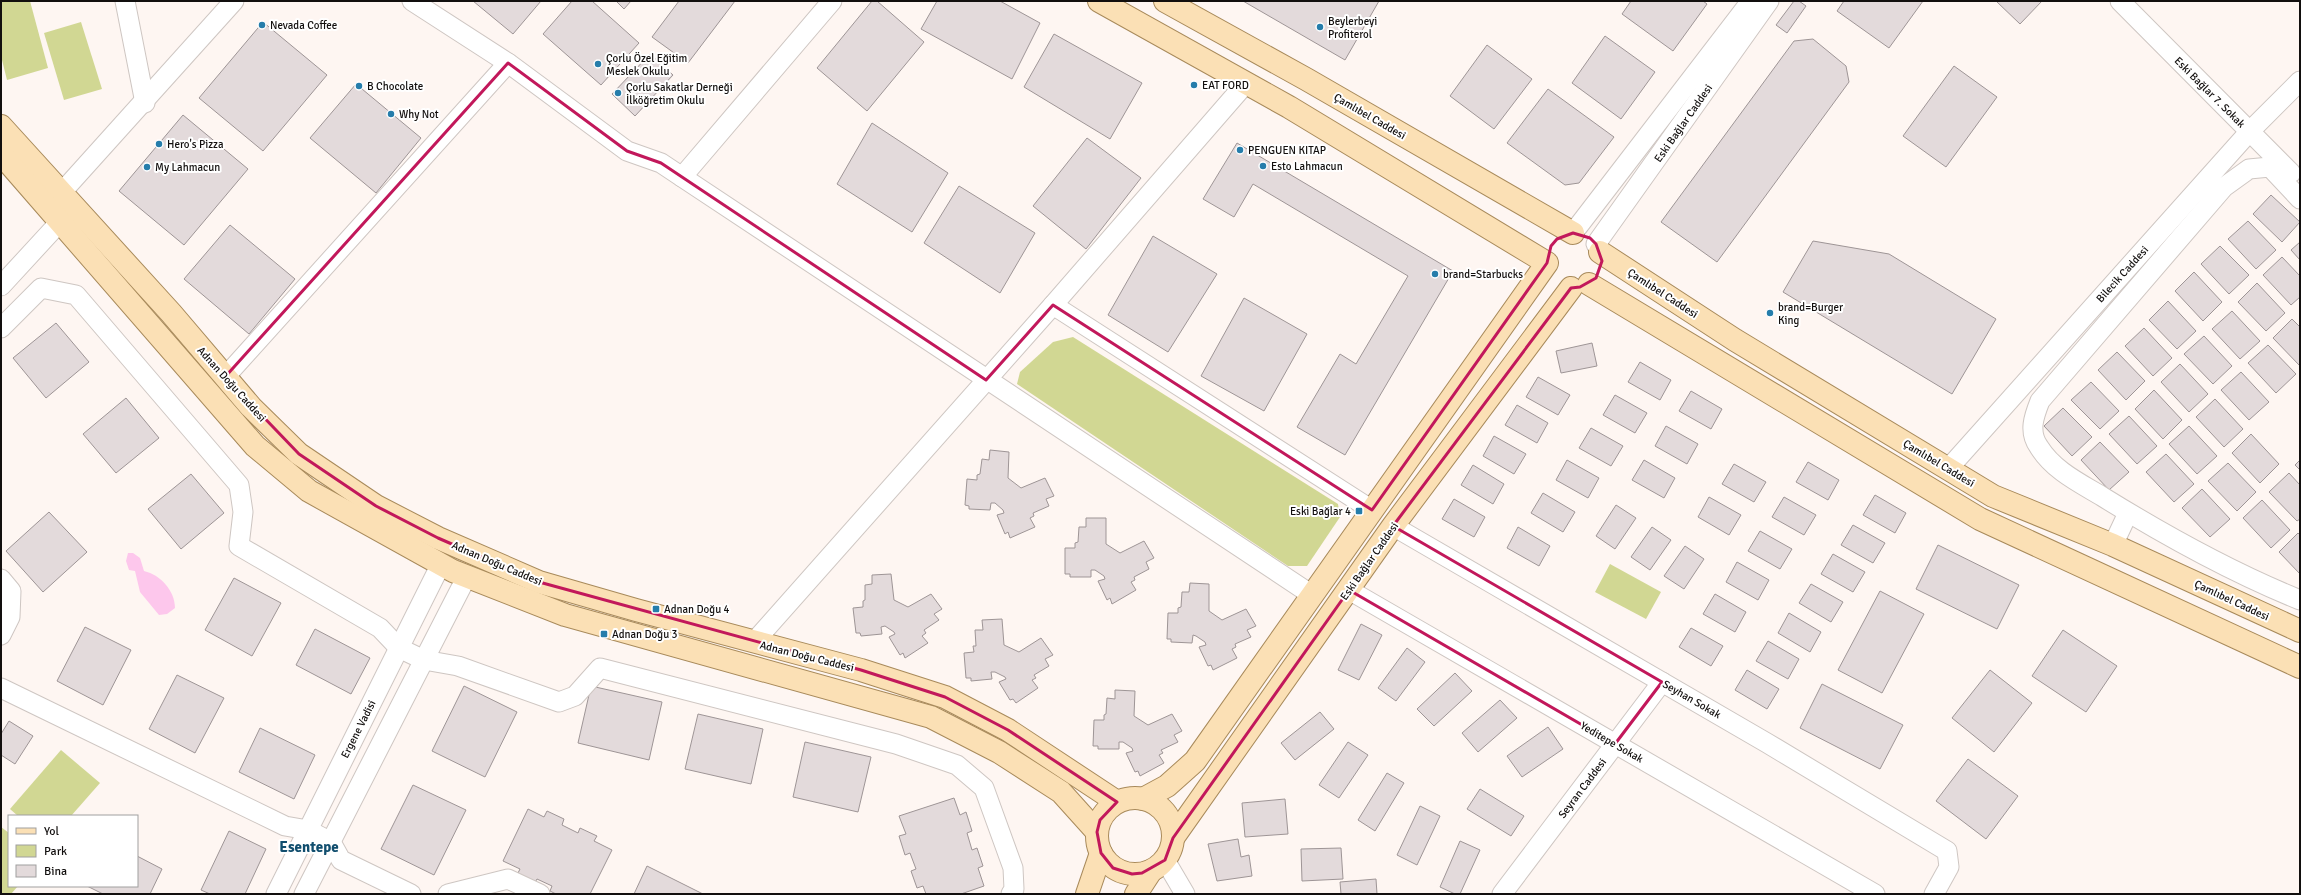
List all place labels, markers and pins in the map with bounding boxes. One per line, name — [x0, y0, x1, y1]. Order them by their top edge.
place label: Beylerbeyi Profiterol — [1328, 15, 1377, 41]
place label: Nevada Coffee — [270, 19, 337, 32]
marker: Nevada Coffee — [257, 20, 267, 30]
marker: Beylerbeyi Profiterol — [1315, 22, 1325, 32]
place label: Çorlu Özel Eğitim Meslek Okulu — [606, 51, 688, 78]
marker: Çorlu Özel Eğitim Meslek Okulu — [593, 59, 603, 69]
place label: EAT FORD — [1202, 79, 1249, 92]
place label: B Chocolate — [367, 80, 423, 93]
marker: EAT FORD — [1189, 80, 1199, 90]
marker: B Chocolate — [354, 81, 364, 91]
place label: Çorlu Sakatlar Derneği İlköğretim Okulu — [626, 81, 733, 107]
marker: Çorlu Sakatlar Derneği İlköğretim Okulu — [613, 88, 623, 98]
place label: Why Not — [399, 108, 439, 121]
marker: Why Not — [386, 109, 396, 119]
place label: Hero's Pizza — [167, 138, 224, 151]
marker: Hero's Pizza — [154, 139, 164, 149]
place label: PENGUEN KITAP — [1248, 144, 1326, 157]
marker: PENGUEN KITAP — [1235, 145, 1245, 155]
place label: Esto Lahmacun — [1271, 160, 1343, 173]
place label: My Lahmacun — [155, 161, 220, 174]
marker: Esto Lahmacun — [1258, 161, 1268, 171]
marker: My Lahmacun — [142, 162, 152, 172]
place label: brand=Starbucks — [1443, 268, 1523, 281]
marker: brand=Starbucks — [1430, 269, 1440, 279]
place label: brand=Burger King — [1778, 301, 1843, 327]
marker: brand=Burger King — [1765, 308, 1775, 318]
place label: Eski Bağlar 4 — [1290, 505, 1351, 518]
marker: Eski Bağlar 4 — [1354, 506, 1364, 516]
place label: Adnan Doğu 4 — [664, 603, 730, 616]
marker: Adnan Doğu 4 — [651, 604, 661, 614]
place label: Adnan Doğu 3 — [612, 628, 678, 641]
marker: Adnan Doğu 3 — [599, 629, 609, 639]

